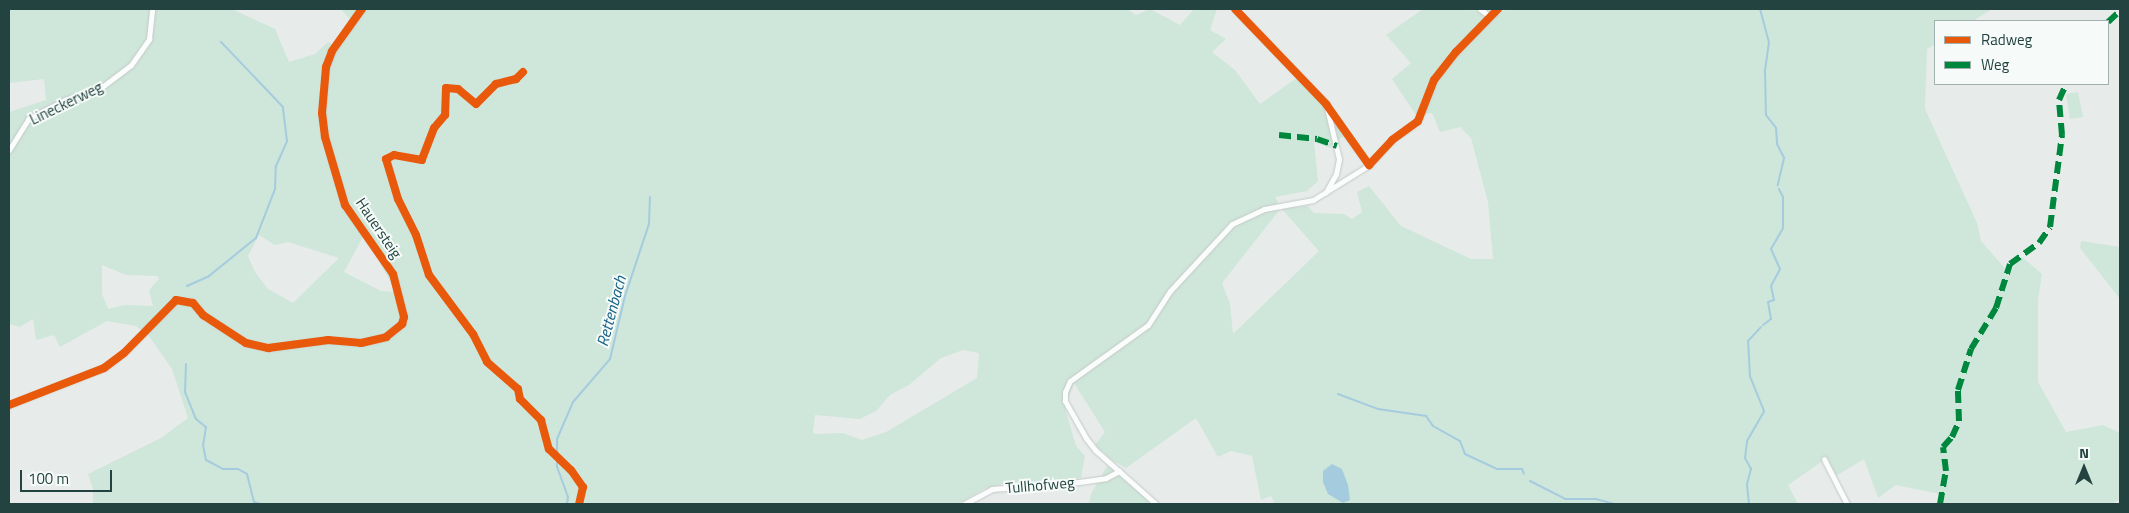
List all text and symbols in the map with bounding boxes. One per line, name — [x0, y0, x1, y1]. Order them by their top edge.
legend — [1934, 20, 2109, 85]
text: Radweg — [1981, 28, 2032, 51]
text: Weg — [1981, 53, 2009, 76]
street label: Lineckerweg — [27, 78, 105, 128]
street label: Hauersteig — [352, 194, 406, 262]
water label: Rettenbach — [592, 274, 630, 348]
text: N — [2079, 442, 2089, 463]
north arrow — [2059, 443, 2109, 493]
scale bar — [22, 460, 115, 492]
text: 100 m — [28, 467, 69, 490]
street label: Tullhofweg — [1005, 473, 1075, 497]

